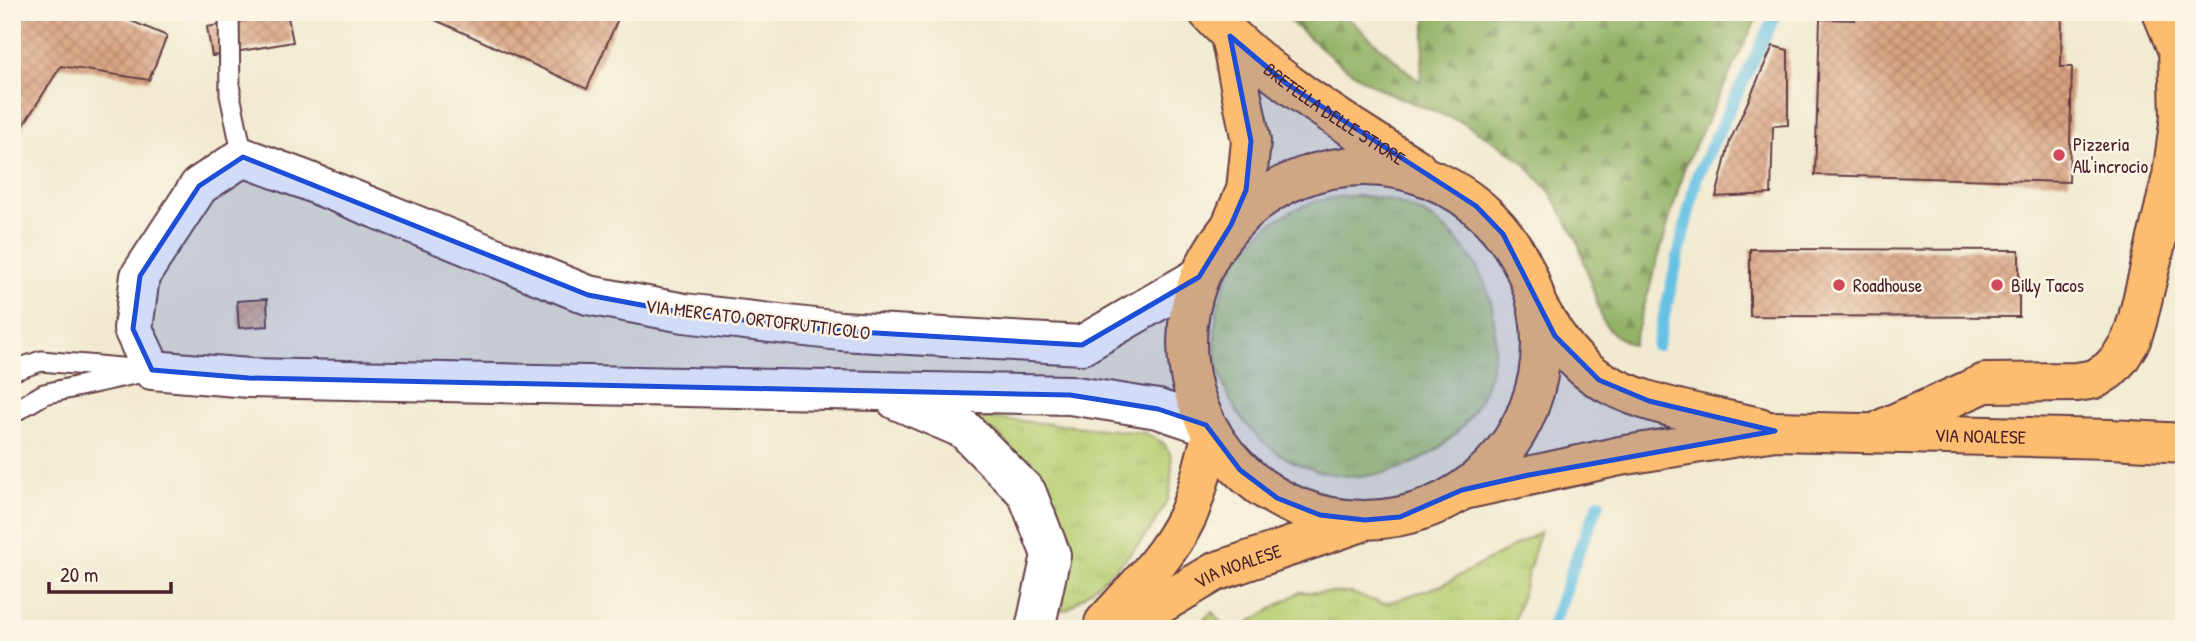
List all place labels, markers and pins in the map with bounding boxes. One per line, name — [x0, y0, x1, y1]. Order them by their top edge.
place label: Pizzeria All'incrocio — [2073, 131, 2148, 179]
marker: Pizzeria All'incrocio — [2051, 147, 2067, 163]
place label: Roadhouse — [1853, 272, 1923, 298]
place label: Billy Tacos — [2011, 272, 2084, 298]
marker: Roadhouse — [1831, 277, 1847, 293]
marker: Billy Tacos — [1989, 277, 2005, 293]

